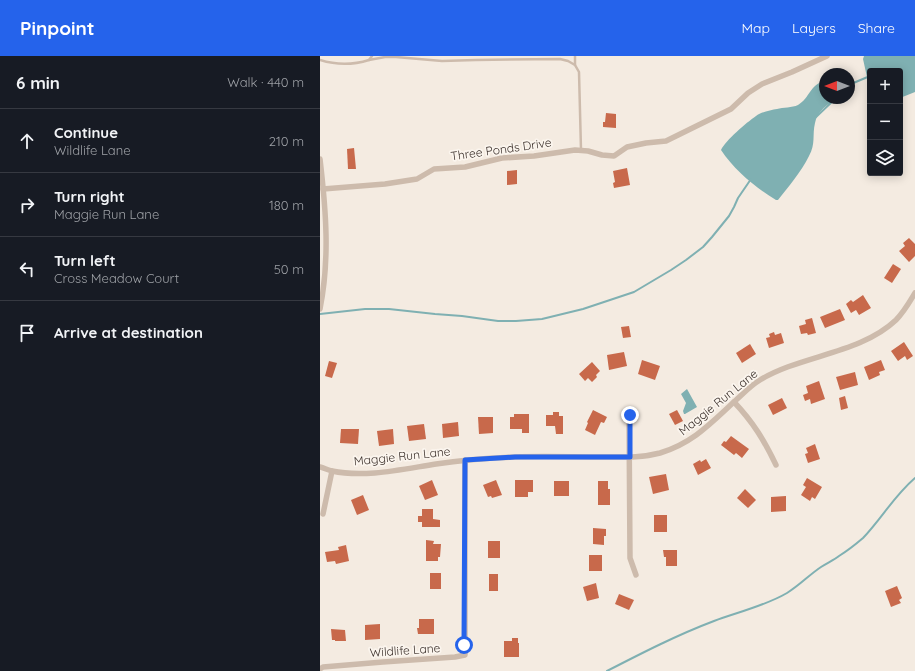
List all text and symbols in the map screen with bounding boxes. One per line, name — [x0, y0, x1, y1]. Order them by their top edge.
text: Pinpoint — [20, 16, 95, 40]
text: Map — [741, 19, 770, 37]
text: Layers — [792, 19, 836, 37]
text: Share — [858, 19, 895, 37]
north arrow — [819, 68, 855, 104]
map controls — [867, 68, 903, 176]
button: + — [867, 68, 903, 104]
text: 6 min — [16, 72, 60, 93]
text: Walk · 440 m — [227, 74, 304, 90]
button: − — [867, 104, 903, 140]
text: Continue — [54, 123, 118, 142]
icon: ahead — [16, 130, 38, 152]
text: 210 m — [269, 133, 304, 149]
street label: Three Ponds Drive — [450, 134, 553, 163]
button: layers — [867, 140, 903, 176]
text: Wildlife Lane — [54, 142, 131, 158]
text: Turn right — [54, 187, 125, 206]
icon: right — [16, 194, 38, 216]
text: 180 m — [269, 197, 304, 213]
text: Maggie Run Lane — [54, 206, 159, 222]
text: Turn left — [54, 251, 116, 270]
icon: left — [16, 258, 38, 280]
text: 50 m — [274, 261, 304, 277]
text: Cross Meadow Court — [54, 270, 179, 286]
icon: arrive — [16, 322, 38, 344]
text: Arrive at destination — [54, 323, 203, 342]
street label: Maggie Run Lane — [676, 365, 761, 438]
route end — [621, 406, 639, 424]
street label: Maggie Run Lane — [353, 443, 451, 469]
route start — [455, 636, 473, 654]
street label: Wildlife Lane — [369, 640, 441, 660]

